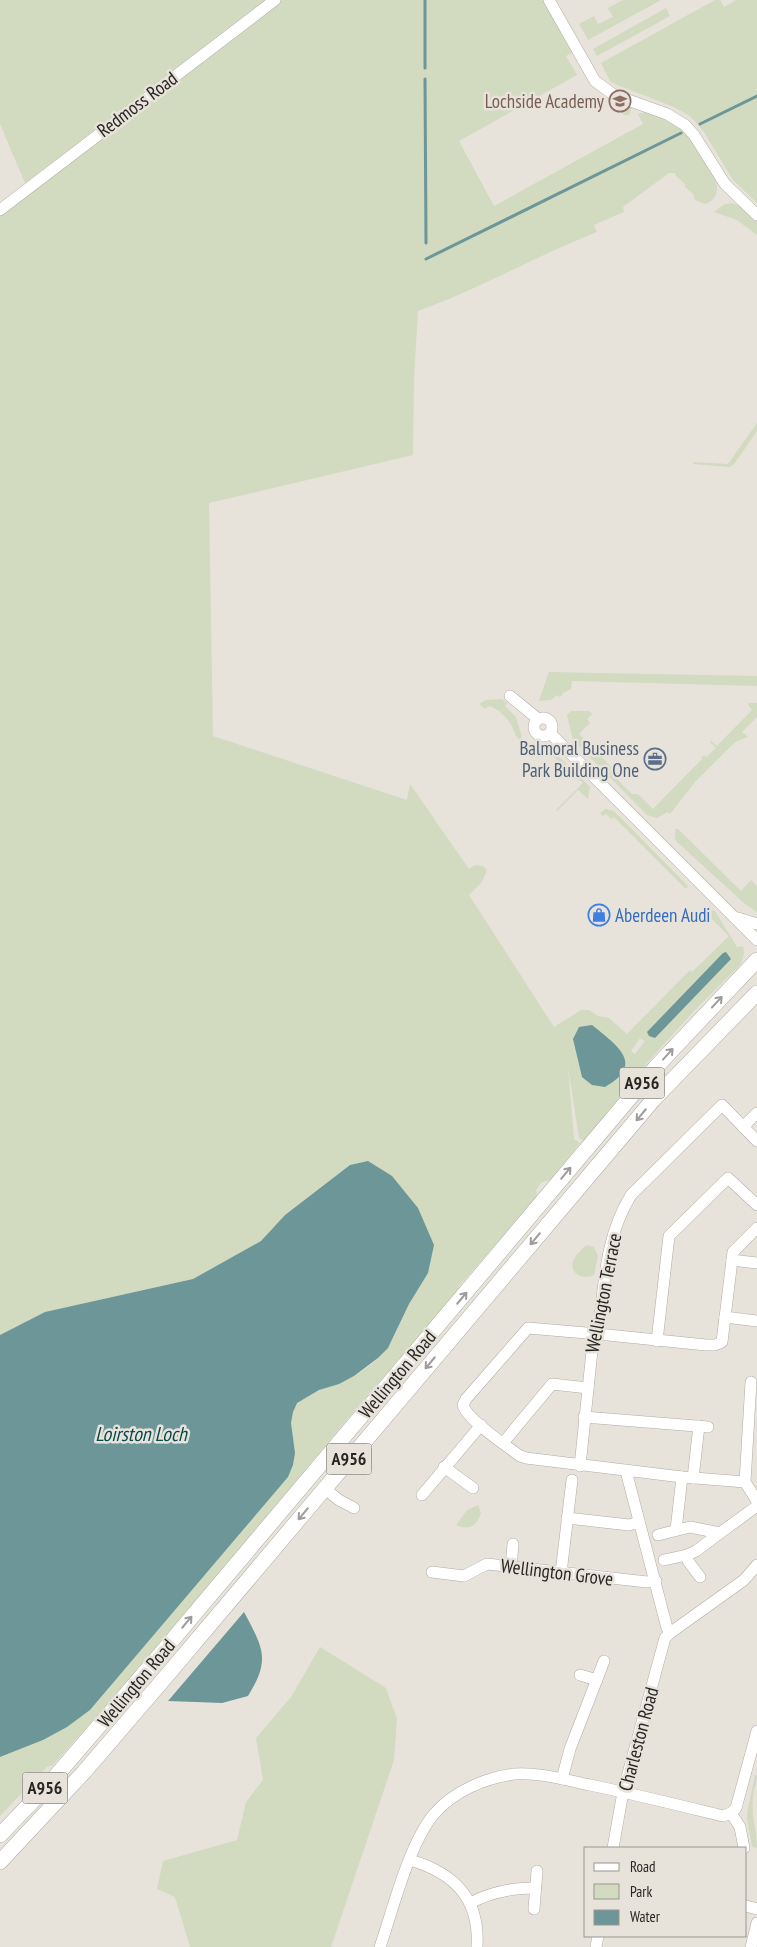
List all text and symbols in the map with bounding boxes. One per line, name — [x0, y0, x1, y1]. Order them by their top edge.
street label: Redmoss Road — [92, 66, 182, 142]
place label: Lochside Academy — [485, 89, 605, 113]
school or university icon: Lochside Academy — [608, 89, 632, 113]
place label: Balmoral Business Park Building One — [519, 736, 639, 782]
office icon: Balmoral Business Park Building One — [643, 747, 667, 771]
shop icon: Aberdeen Audi — [587, 903, 611, 927]
place label: Aberdeen Audi — [615, 903, 711, 927]
one-way arrow — [710, 996, 722, 1008]
one-way arrow — [662, 1047, 673, 1060]
road number: A956 — [620, 1068, 664, 1098]
one-way arrow — [635, 1108, 646, 1121]
one-way arrow — [560, 1167, 571, 1180]
street label: Wellington Terrace — [580, 1231, 626, 1355]
one-way arrow — [529, 1232, 540, 1245]
one-way arrow — [456, 1291, 467, 1304]
street label: Wellington Road — [353, 1325, 441, 1423]
one-way arrow — [425, 1356, 436, 1369]
water label: Loirston Loch — [95, 1421, 188, 1447]
road number: A956 — [326, 1444, 372, 1475]
one-way arrow — [297, 1507, 308, 1520]
street label: Wellington Grove — [500, 1553, 615, 1591]
one-way arrow — [182, 1616, 193, 1629]
street label: Wellington Road — [92, 1634, 180, 1732]
street label: Charleston Road — [613, 1684, 663, 1794]
road number: A956 — [22, 1772, 68, 1804]
legend — [584, 1847, 747, 1937]
text: Road — [630, 1857, 656, 1876]
text: Park — [630, 1882, 652, 1901]
text: Water — [630, 1907, 661, 1926]

